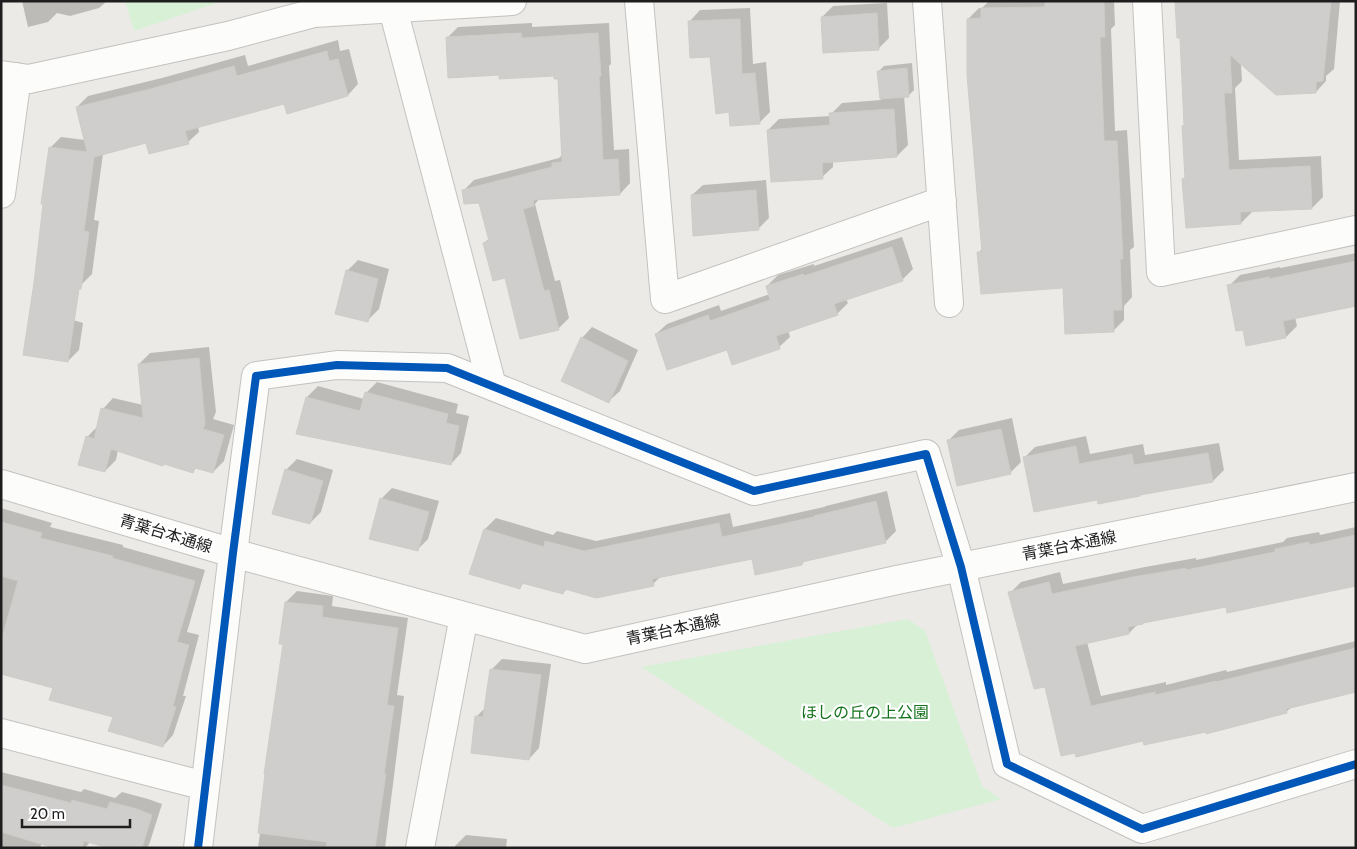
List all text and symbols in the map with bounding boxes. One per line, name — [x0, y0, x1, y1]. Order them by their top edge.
street label: 青葉台本通線 — [117, 510, 215, 557]
street label: 青葉台本通線 — [1020, 527, 1118, 564]
street label: 青葉台本通線 — [624, 610, 722, 649]
park label: ほしの丘の上公園 — [801, 703, 929, 722]
scale bar — [22, 796, 130, 828]
text: 20 m — [30, 805, 65, 823]

